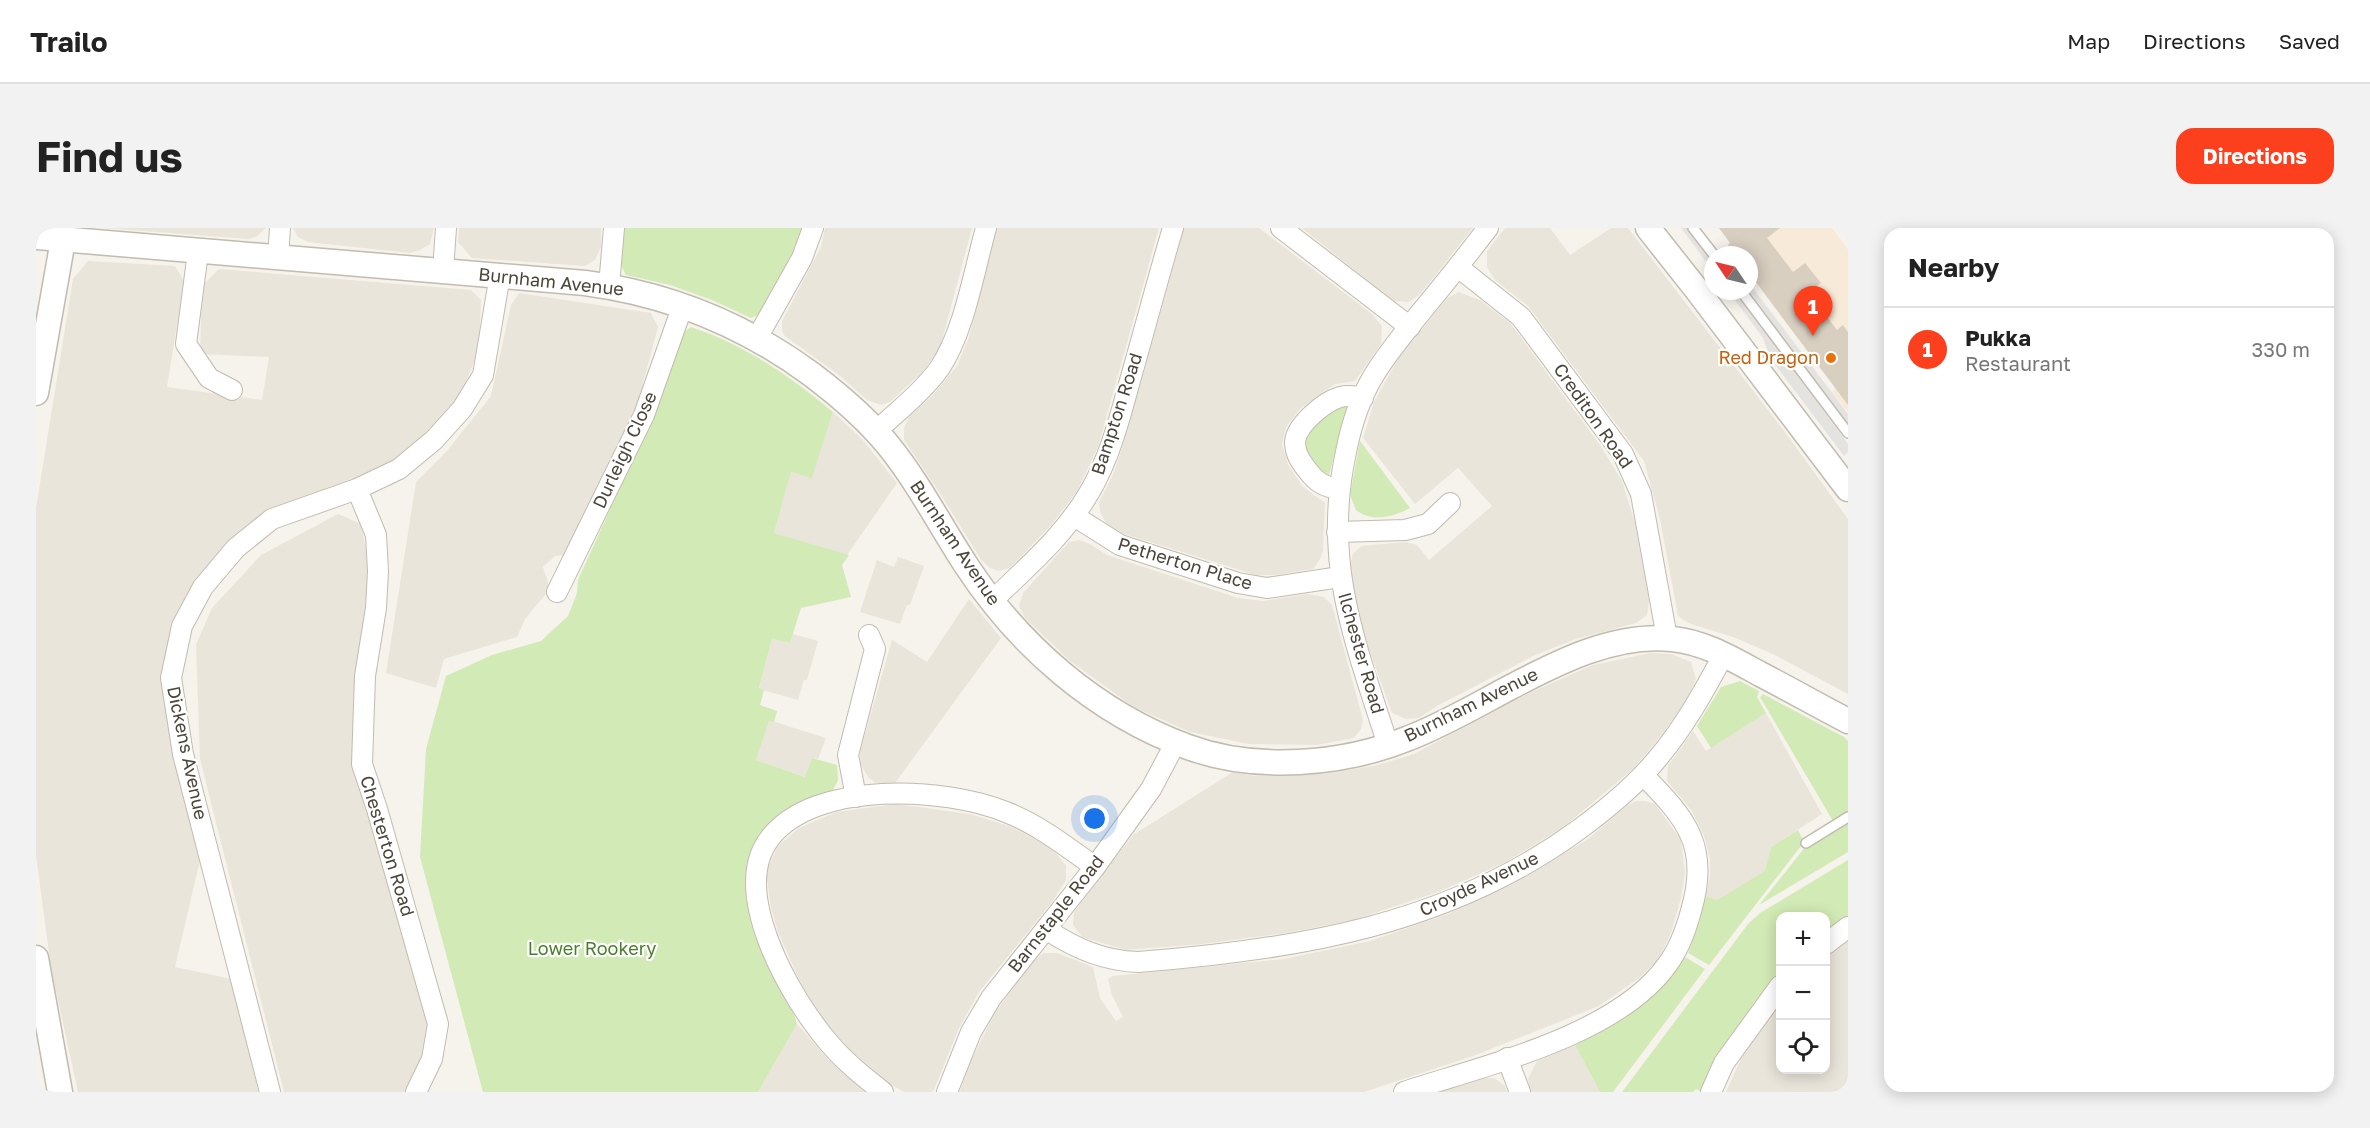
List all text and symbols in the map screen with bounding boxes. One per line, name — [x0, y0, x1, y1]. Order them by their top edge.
text: Trailo — [30, 25, 108, 58]
text: Map — [2067, 28, 2110, 54]
text: Directions — [2143, 28, 2246, 54]
text: Saved — [2279, 28, 2340, 54]
button: Directions — [2176, 128, 2334, 184]
text: Find us — [36, 131, 183, 181]
north arrow — [1704, 246, 1758, 300]
text: Nearby — [1908, 252, 1999, 283]
street label: Burnham Avenue — [477, 262, 625, 300]
pin: 1 — [1794, 286, 1832, 336]
text: Pukka — [1965, 324, 2031, 351]
text: 1 — [1922, 337, 1933, 361]
text: 330 m — [2252, 337, 2310, 361]
place label: Red Dragon — [1718, 346, 1819, 368]
street label: Bampton Road — [1086, 350, 1146, 477]
marker: Red Dragon — [1824, 351, 1838, 365]
text: Restaurant — [1965, 351, 2071, 375]
street label: Crediton Road — [1550, 359, 1638, 472]
street label: Durleigh Close — [587, 388, 661, 512]
street label: Burnham Avenue — [906, 476, 1006, 609]
street label: Petherton Place — [1115, 532, 1255, 594]
street label: Ilchester Road — [1334, 589, 1390, 716]
street label: Burnham Avenue — [1400, 662, 1541, 746]
street label: Dickens Avenue — [163, 684, 213, 822]
street label: Chesterton Road — [356, 773, 420, 919]
your location — [1080, 804, 1109, 833]
street label: Croyde Avenue — [1416, 846, 1542, 920]
street label: Barnstaple Road — [1003, 850, 1108, 976]
map controls — [1776, 912, 1830, 1074]
button: + — [1776, 912, 1830, 966]
park label: Lower Rookery — [528, 937, 656, 959]
button: − — [1776, 966, 1830, 1020]
button: locate — [1776, 1020, 1830, 1074]

